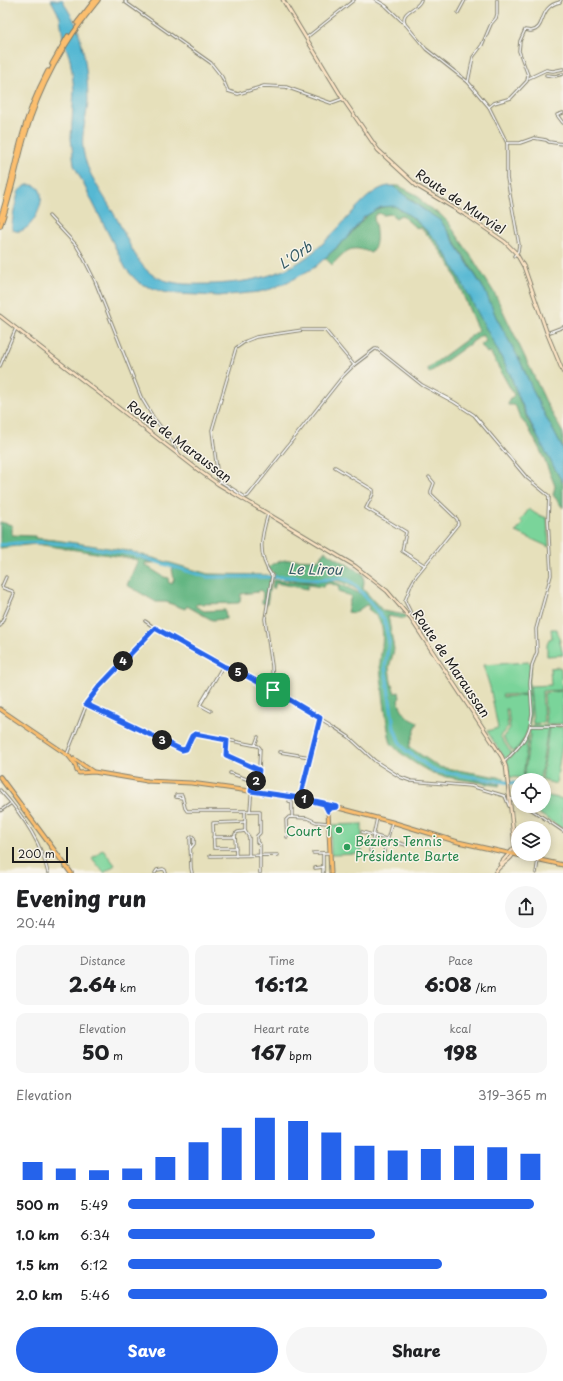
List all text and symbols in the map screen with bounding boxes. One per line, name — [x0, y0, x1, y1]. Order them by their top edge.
street label: Route de Murviel — [412, 164, 510, 238]
water label: L'Orb — [274, 236, 317, 274]
street label: Route de Maraussan — [124, 395, 236, 487]
water label: Le Lirou — [288, 558, 343, 580]
street label: Route de Maraussan — [409, 605, 495, 721]
pin: 4 — [113, 651, 133, 671]
text: 4 — [119, 652, 127, 669]
pin: 5 — [228, 662, 248, 682]
text: 5 — [234, 663, 242, 680]
pin — [256, 673, 290, 707]
icon: arrive — [262, 679, 284, 701]
pin: 3 — [152, 730, 172, 750]
text: 3 — [158, 731, 166, 748]
pin: 2 — [246, 771, 266, 791]
text: 2 — [252, 772, 260, 789]
map controls — [511, 773, 551, 861]
button: locate — [511, 773, 551, 813]
pin: 1 — [294, 789, 314, 809]
text: 1 — [301, 790, 307, 807]
place label: Court 1 — [286, 821, 331, 840]
button: layers — [511, 821, 551, 861]
marker: Court 1 — [334, 825, 344, 835]
place label: Béziers Tennis Présidente Barte — [355, 831, 459, 865]
marker: Béziers Tennis Présidente Barte — [342, 842, 352, 852]
scale bar — [12, 845, 68, 864]
text: 200 m — [18, 845, 55, 862]
text: Evening run — [16, 881, 146, 914]
button: share — [505, 886, 547, 928]
text: 20:44 — [16, 913, 56, 932]
text: Distance — [79, 952, 126, 969]
text: Time — [269, 952, 295, 969]
text: Pace — [448, 952, 473, 969]
text: 2.64 — [69, 969, 116, 999]
text: 16:12 — [255, 969, 308, 999]
text: 6:08 — [424, 969, 472, 999]
text: km — [116, 979, 136, 996]
text: /km — [472, 979, 497, 996]
text: Elevation — [79, 1020, 126, 1037]
text: Heart rate — [254, 1020, 309, 1037]
text: kcal — [450, 1020, 471, 1037]
text: 50 — [82, 1037, 109, 1067]
text: 167 — [251, 1037, 286, 1067]
text: 198 — [443, 1037, 478, 1067]
text: m — [109, 1047, 123, 1064]
text: bpm — [286, 1047, 312, 1064]
text: Elevation — [16, 1085, 72, 1104]
text: 319–365 m — [478, 1085, 547, 1104]
text: 500 m — [16, 1195, 59, 1214]
text: 5:49 — [80, 1195, 108, 1214]
text: 1.0 km — [16, 1225, 59, 1244]
text: 6:34 — [80, 1225, 110, 1244]
text: 1.5 km — [16, 1255, 59, 1274]
text: 6:12 — [80, 1255, 108, 1274]
text: 2.0 km — [16, 1285, 63, 1304]
text: 5:46 — [80, 1285, 110, 1304]
button: Save — [16, 1327, 278, 1373]
button: Share — [286, 1327, 547, 1373]

